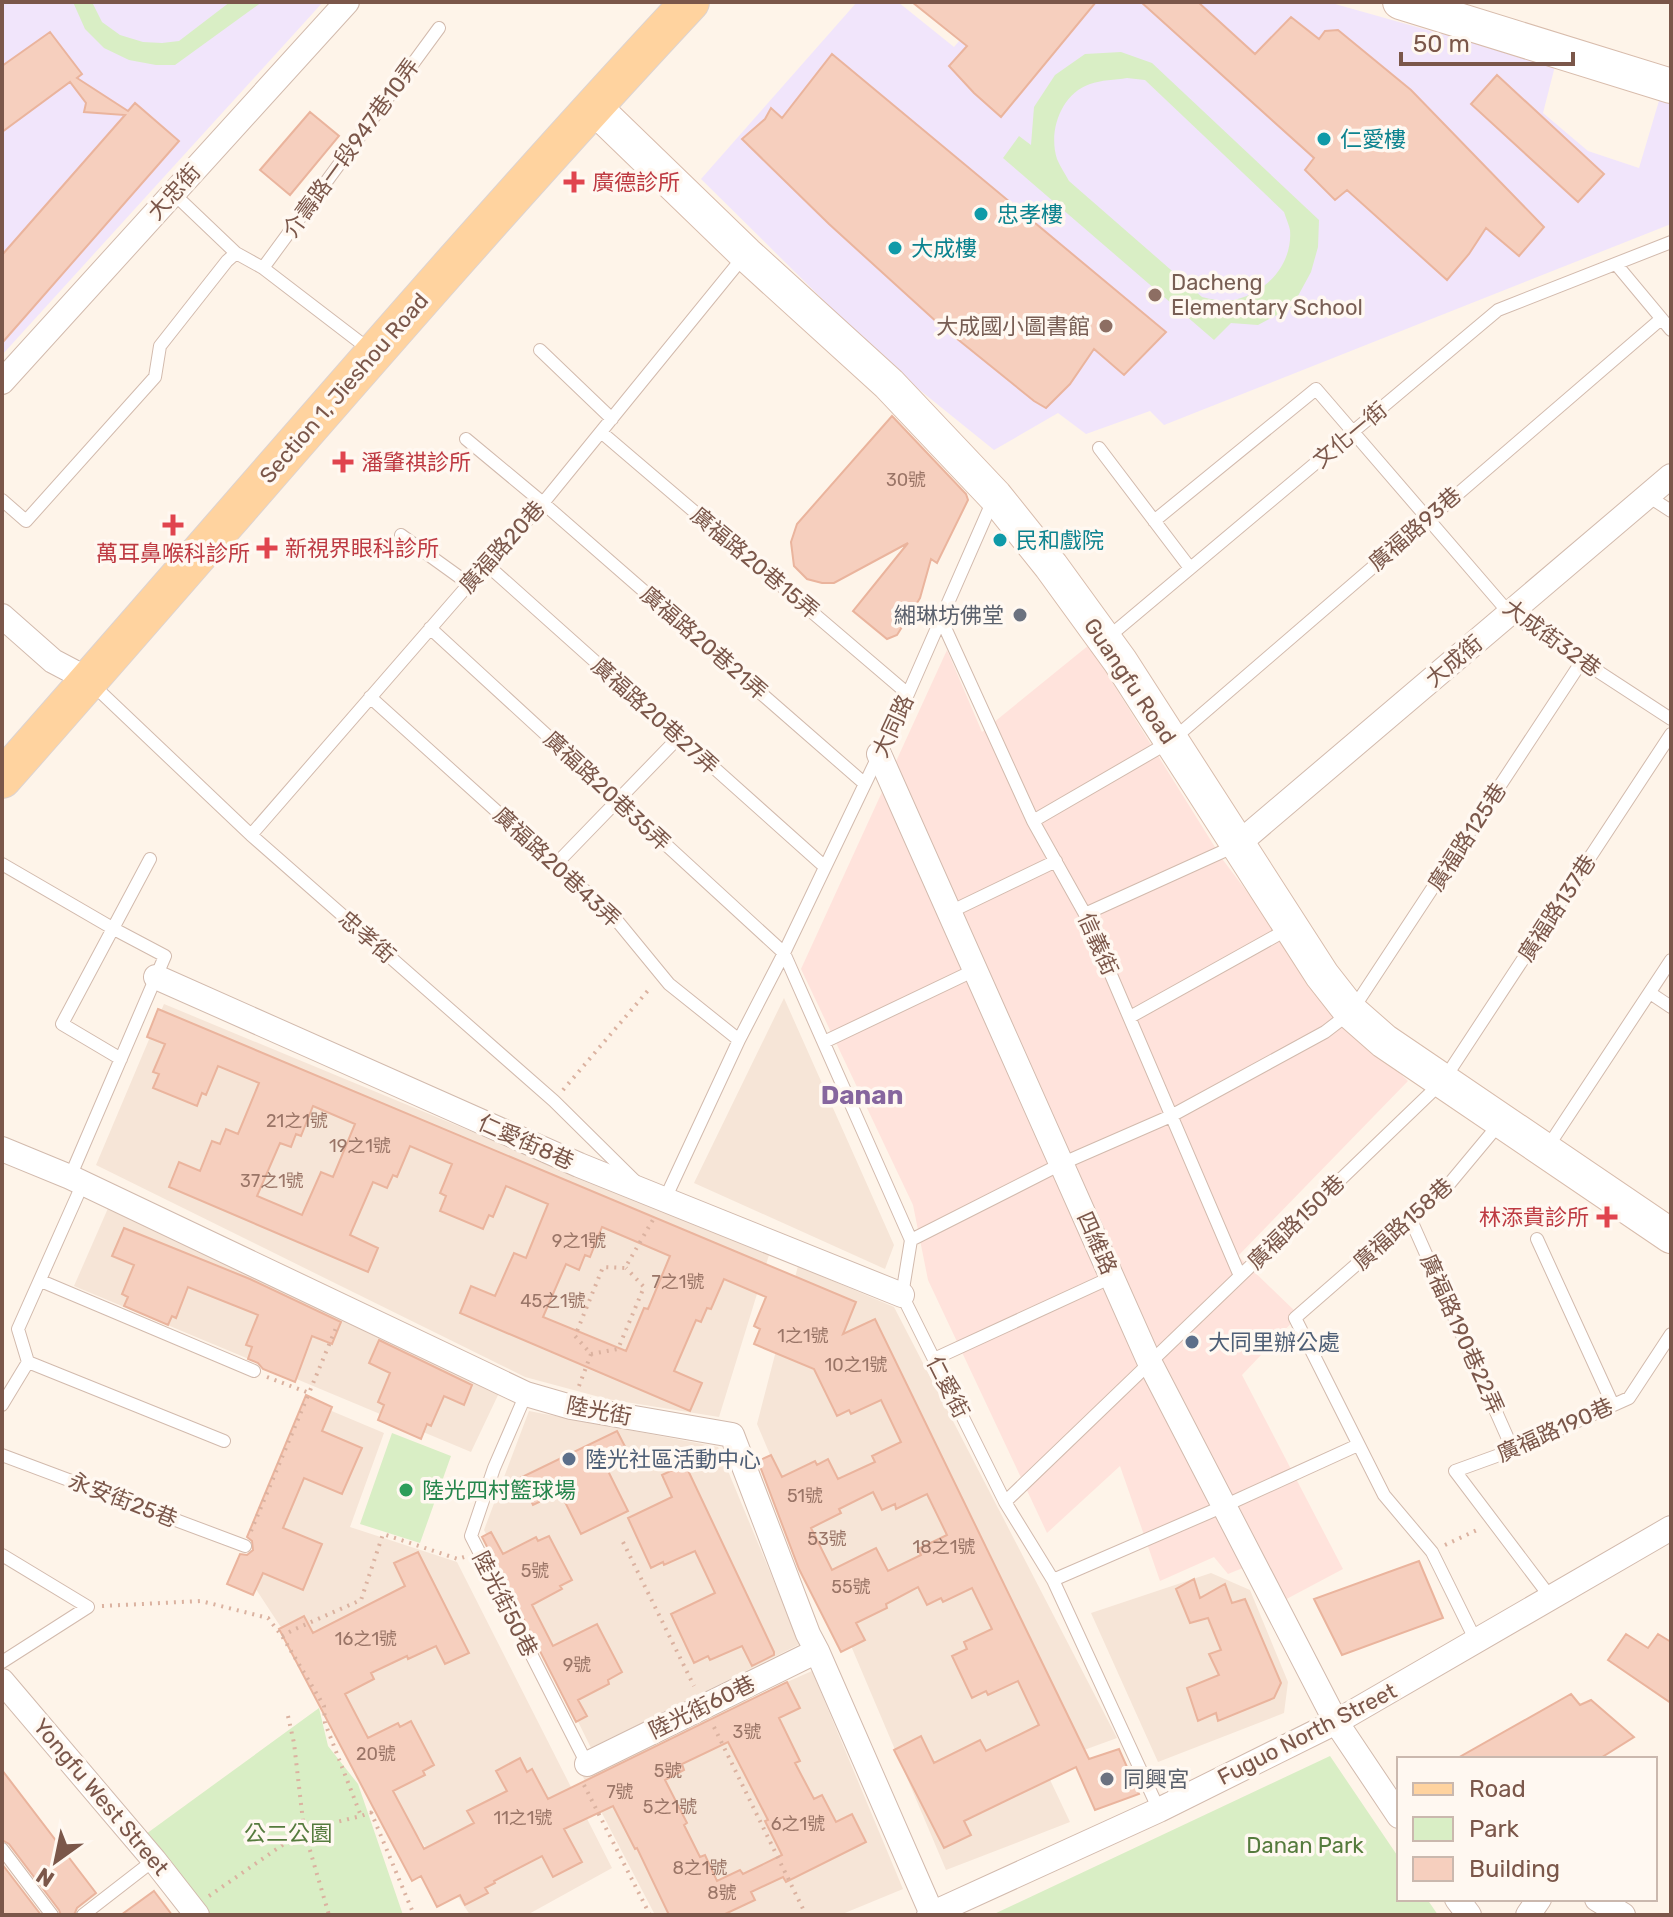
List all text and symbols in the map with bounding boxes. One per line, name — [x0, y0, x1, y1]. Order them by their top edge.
scale bar — [1401, 16, 1573, 66]
text: 50 m — [1413, 30, 1470, 58]
street label: 介壽路一段947巷10弄 — [277, 53, 425, 243]
place label: 仁愛樓 — [1340, 126, 1406, 153]
marker: 仁愛樓 — [1315, 130, 1333, 148]
street label: 大忠街 — [142, 158, 206, 226]
place label: 廣德診所 — [592, 169, 680, 196]
marker: 廣德診所 — [563, 171, 585, 193]
place label: 忠孝樓 — [997, 201, 1063, 228]
marker: 忠孝樓 — [972, 205, 990, 223]
place label: 大成樓 — [911, 235, 977, 262]
marker: 大成樓 — [886, 239, 904, 257]
place label: Dacheng Elementary School — [1171, 269, 1363, 321]
marker: Dacheng Elementary School — [1146, 286, 1164, 304]
street label: Section 1, Jieshou Road — [254, 287, 434, 489]
place label: 大成國小圖書館 — [936, 313, 1090, 340]
marker: 大成國小圖書館 — [1097, 317, 1115, 335]
street label: 文化一街 — [1308, 396, 1392, 474]
place label: 潘肇祺診所 — [361, 449, 471, 476]
marker: 潘肇祺診所 — [332, 451, 354, 473]
house number: 30號 — [886, 469, 926, 491]
street label: 廣福路93巷 — [1363, 481, 1467, 577]
street label: 廣福路20巷 — [454, 495, 550, 599]
street label: 廣福路20巷15弄 — [685, 501, 825, 625]
marker: 萬耳鼻喉科診所 — [162, 514, 184, 536]
place label: 民和戲院 — [1016, 527, 1104, 554]
marker: 民和戲院 — [991, 531, 1009, 549]
place label: 新視界眼科診所 — [285, 535, 439, 562]
marker: 新視界眼科診所 — [256, 537, 278, 559]
place label: 萬耳鼻喉科診所 — [96, 540, 250, 567]
street label: 廣福路20巷21弄 — [635, 581, 773, 705]
street label: 大成街32巷 — [1498, 594, 1606, 682]
place label: 緗琳坊佛堂 — [894, 602, 1004, 629]
marker: 緗琳坊佛堂 — [1011, 606, 1029, 624]
street label: Guangfu Road — [1078, 613, 1182, 749]
street label: 大成街 — [1420, 629, 1488, 693]
street label: 廣福路20巷27弄 — [586, 652, 724, 780]
street label: 大同路 — [867, 690, 919, 762]
street label: 廣福路20巷35弄 — [538, 725, 676, 857]
street label: 廣福路125巷 — [1422, 778, 1512, 896]
street label: 廣福路20巷43弄 — [488, 801, 626, 933]
street label: 廣福路137巷 — [1512, 850, 1602, 966]
street label: 忠孝街 — [333, 905, 401, 969]
street label: 信義街 — [1072, 908, 1124, 980]
district label: Danan — [821, 1080, 903, 1111]
street label: 仁愛街8巷 — [474, 1109, 578, 1175]
house number: 21之1號 — [266, 1110, 328, 1132]
house number: 19之1號 — [329, 1135, 391, 1157]
street label: 廣福路150巷 — [1242, 1169, 1350, 1275]
house number: 37之1號 — [240, 1170, 304, 1192]
street label: 廣福路158巷 — [1348, 1172, 1458, 1276]
place label: 林添貴診所 — [1479, 1204, 1589, 1231]
marker: 林添貴診所 — [1596, 1206, 1618, 1228]
street label: 四維路 — [1071, 1207, 1123, 1279]
house number: 9之1號 — [552, 1230, 606, 1252]
street label: 廣福路190巷22弄 — [1415, 1250, 1509, 1418]
house number: 7之1號 — [652, 1271, 704, 1293]
house number: 45之1號 — [520, 1290, 586, 1312]
house number: 1之1號 — [777, 1325, 829, 1347]
place label: 大同里辦公處 — [1208, 1329, 1340, 1356]
marker: 大同里辦公處 — [1183, 1333, 1201, 1351]
street label: 仁愛街 — [921, 1351, 975, 1423]
house number: 10之1號 — [825, 1354, 887, 1376]
street label: 陸光街 — [564, 1391, 634, 1431]
street label: 廣福路190巷 — [1493, 1392, 1617, 1468]
place label: 陸光社區活動中心 — [585, 1446, 761, 1473]
marker: 陸光社區活動中心 — [560, 1450, 578, 1468]
street label: 永安街25巷 — [65, 1467, 181, 1533]
place label: 陸光四村籃球場 — [422, 1477, 576, 1504]
marker: 陸光四村籃球場 — [397, 1481, 415, 1499]
house number: 51號 — [787, 1485, 823, 1507]
house number: 53號 — [807, 1528, 847, 1550]
house number: 18之1號 — [913, 1536, 975, 1558]
street label: 陸光街50巷 — [467, 1547, 543, 1661]
house number: 5號 — [521, 1560, 549, 1582]
house number: 55號 — [831, 1576, 871, 1598]
house number: 16之1號 — [335, 1628, 397, 1650]
house number: 9號 — [563, 1654, 591, 1676]
street label: 陸光街60巷 — [644, 1670, 760, 1744]
street label: Fuguo North Street — [1213, 1677, 1401, 1791]
street label: Yongfu West Street — [27, 1713, 175, 1881]
house number: 3號 — [733, 1721, 761, 1743]
house number: 20號 — [356, 1743, 396, 1765]
legend — [1397, 1757, 1657, 1901]
house number: 5號 — [654, 1760, 682, 1782]
place label: 同興宮 — [1123, 1766, 1189, 1793]
marker: 同興宮 — [1098, 1770, 1116, 1788]
text: Road — [1469, 1775, 1526, 1803]
house number: 7號 — [606, 1781, 634, 1803]
house number: 5之1號 — [643, 1796, 697, 1818]
house number: 11之1號 — [493, 1807, 553, 1829]
house number: 6之1號 — [771, 1813, 825, 1835]
text: Park — [1469, 1815, 1520, 1843]
park label: 公二公園 — [244, 1820, 332, 1847]
north arrow — [16, 1821, 96, 1901]
park label: Danan Park — [1246, 1832, 1364, 1859]
text: Building — [1469, 1855, 1560, 1883]
house number: 8之1號 — [672, 1857, 728, 1879]
text: N — [31, 1862, 59, 1893]
house number: 8號 — [707, 1882, 737, 1904]

